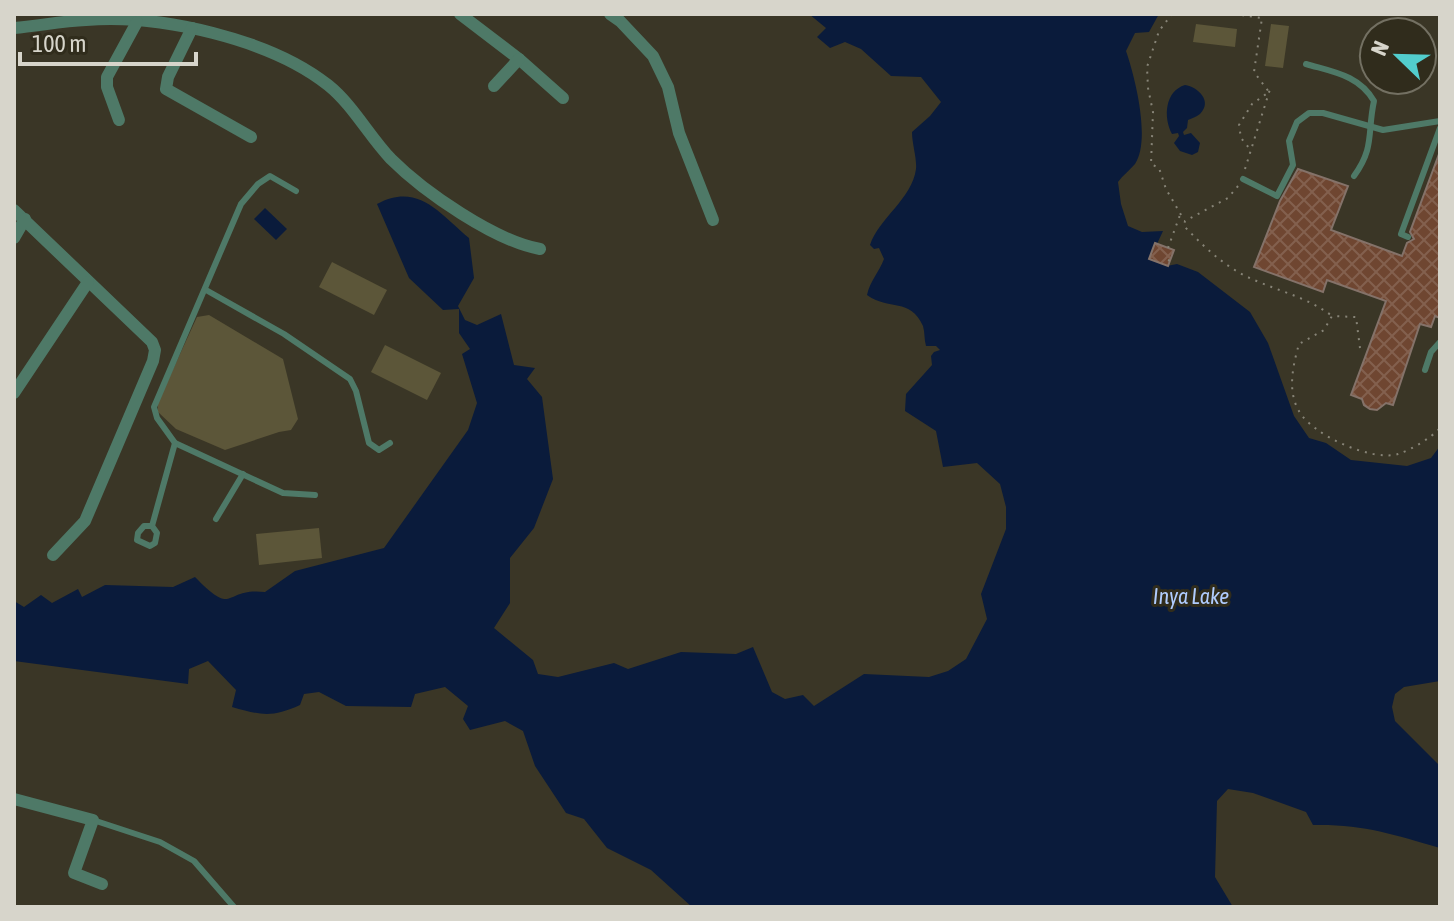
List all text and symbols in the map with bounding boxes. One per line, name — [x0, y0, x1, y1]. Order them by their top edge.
scale bar — [20, 16, 196, 66]
north arrow — [1358, 16, 1438, 96]
text: 100 m — [32, 30, 86, 57]
text: N — [1365, 37, 1394, 59]
water label: Inya Lake — [1153, 583, 1229, 609]

